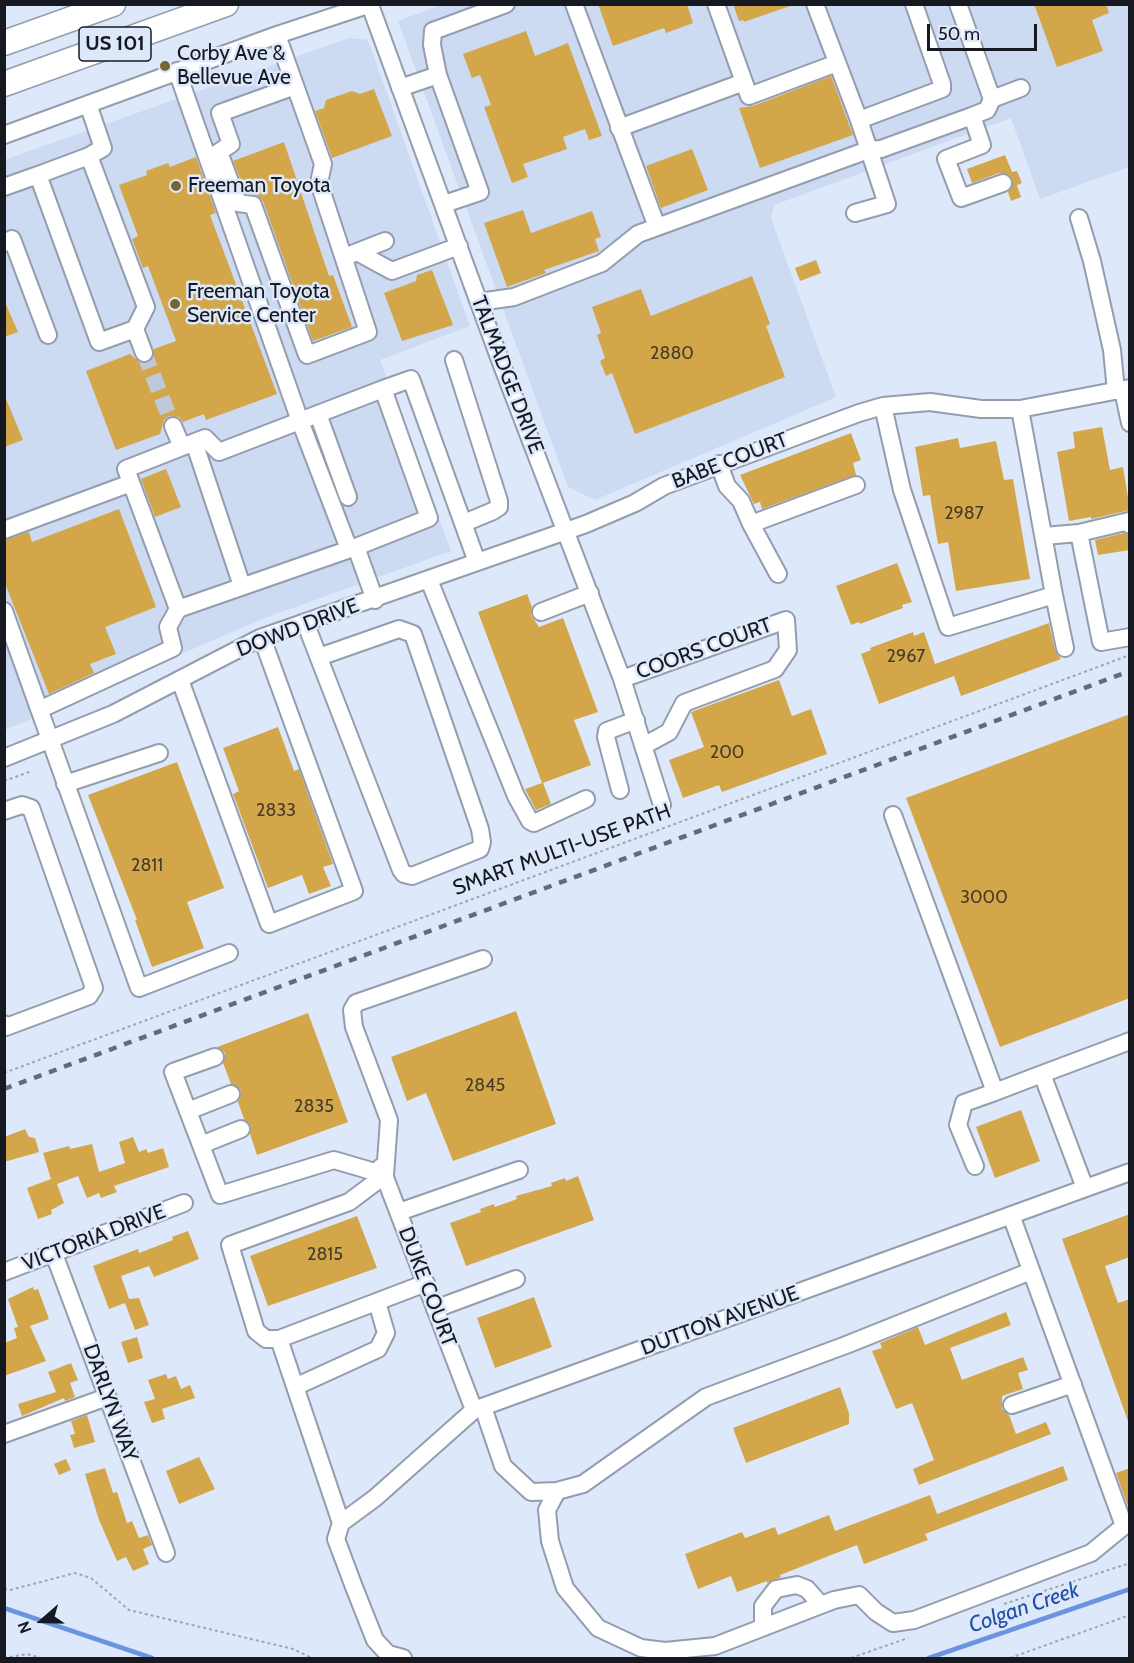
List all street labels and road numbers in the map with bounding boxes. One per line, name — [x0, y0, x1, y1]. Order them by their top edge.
road number: US 101 — [79, 27, 151, 61]
street label: TALMADGE DRIVE — [465, 293, 549, 457]
street label: BABE COURT — [669, 427, 791, 495]
street label: DOWD DRIVE — [233, 593, 363, 663]
street label: COORS COURT — [633, 613, 775, 685]
street label: SMART MULTI-USE PATH — [450, 799, 674, 901]
street label: VICTORIA DRIVE — [19, 1199, 169, 1277]
street label: DUKE COURT — [393, 1224, 461, 1350]
street label: DUTTON AVENUE — [638, 1281, 802, 1361]
street label: DARLYN WAY — [77, 1341, 143, 1465]

